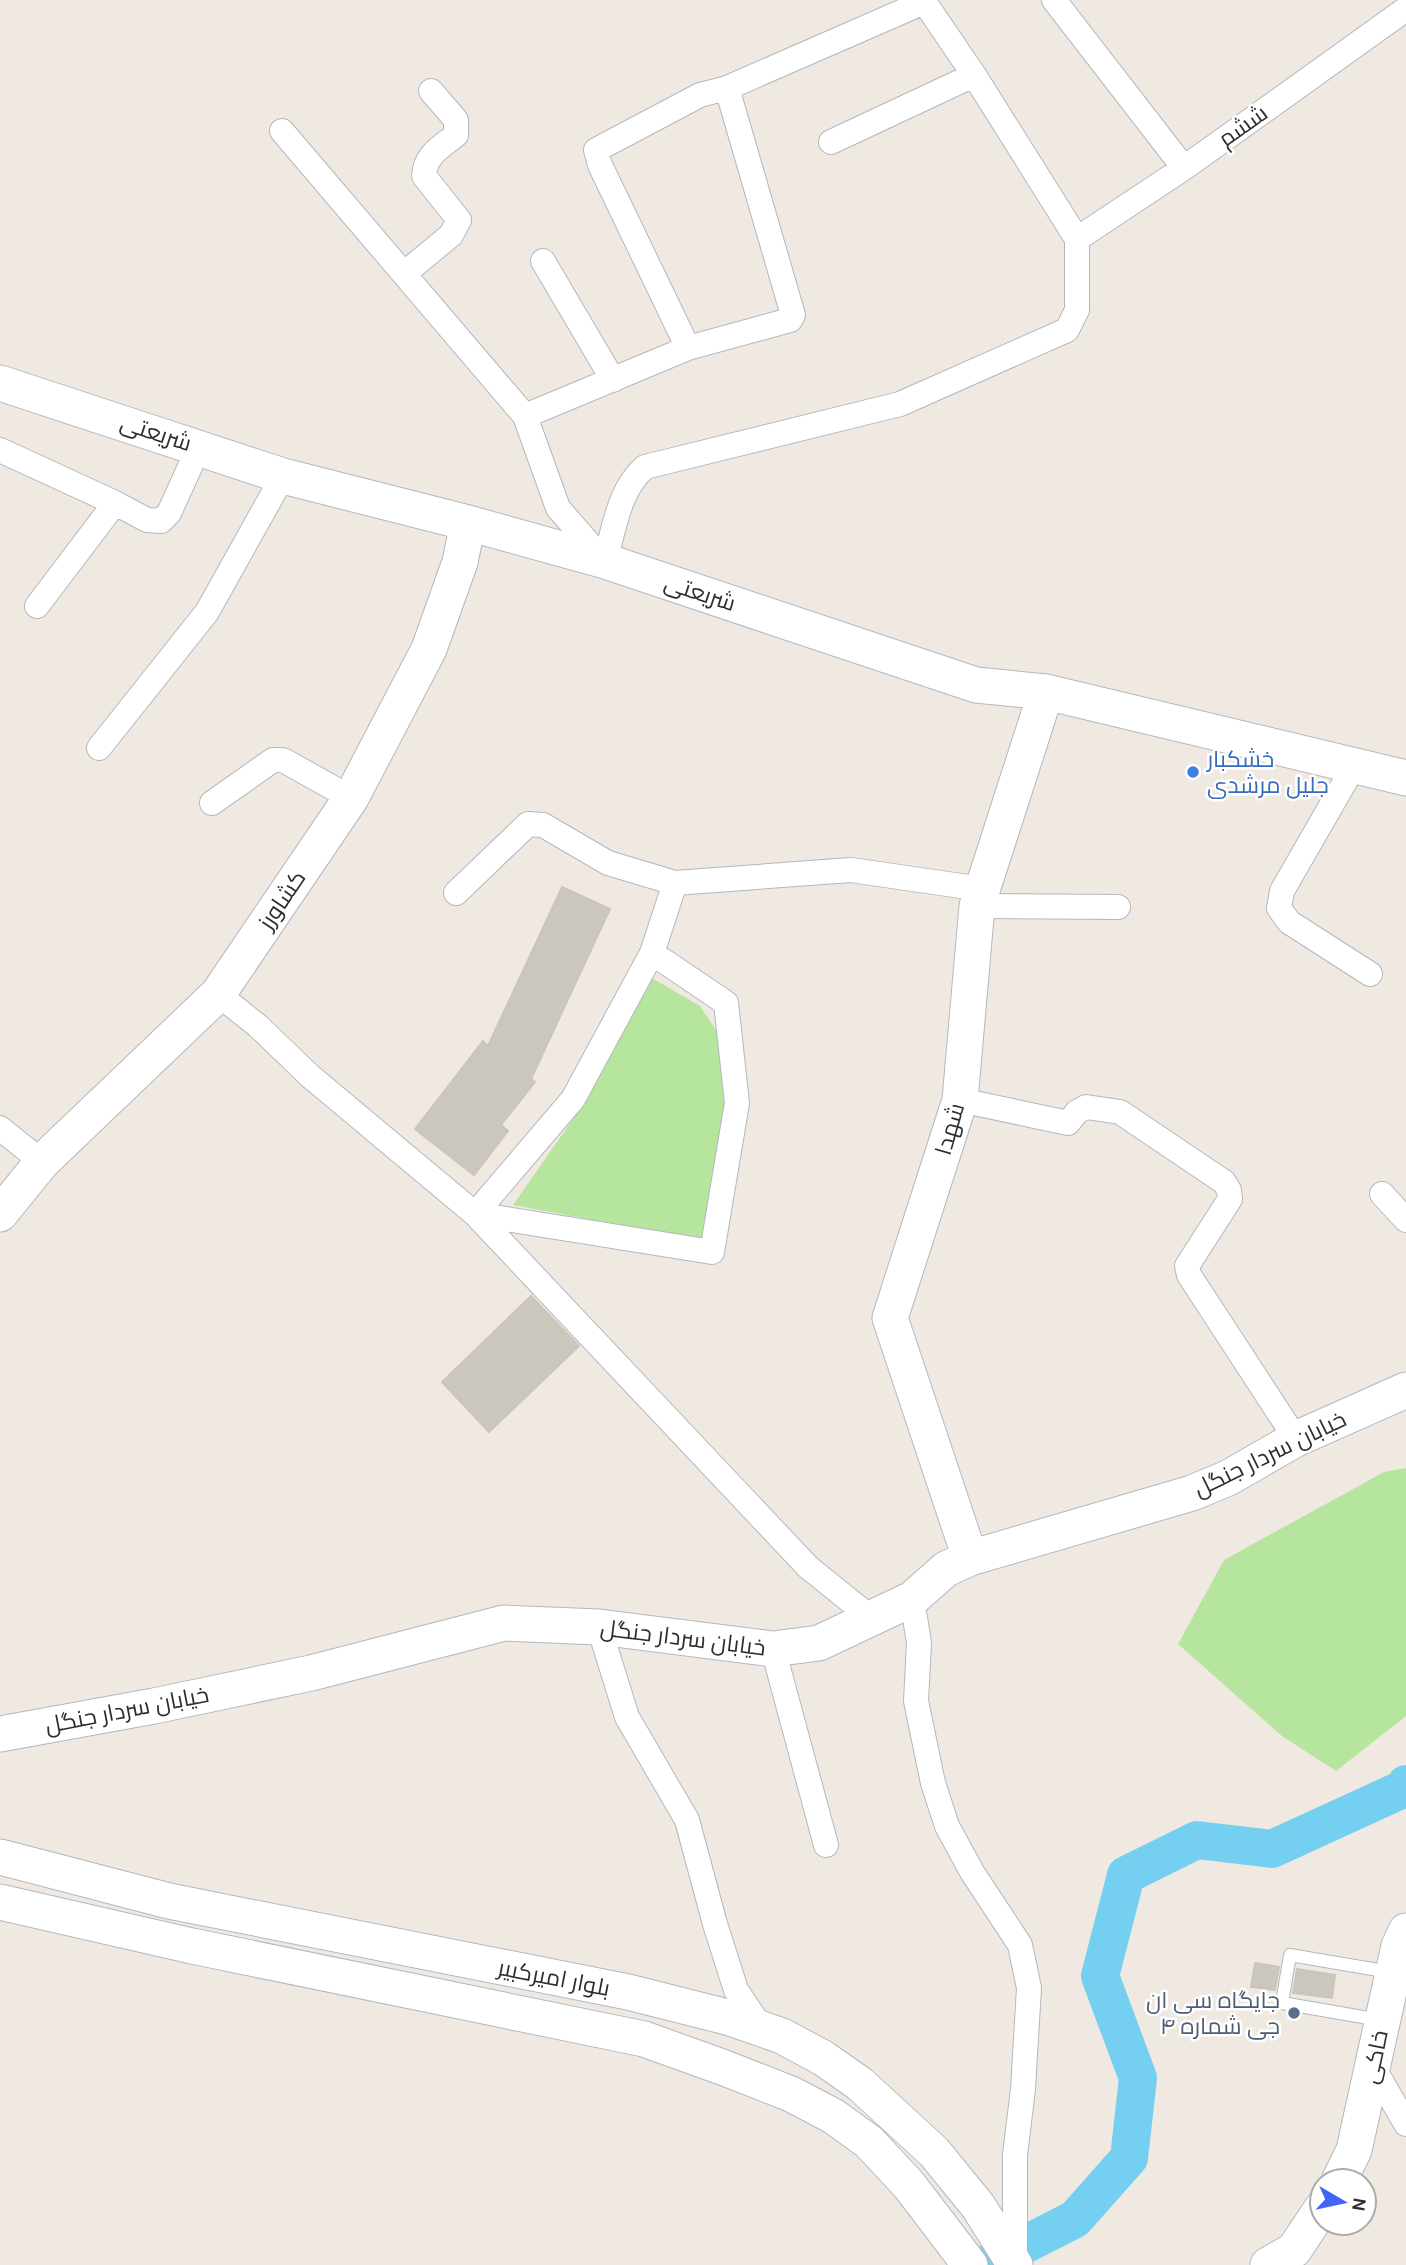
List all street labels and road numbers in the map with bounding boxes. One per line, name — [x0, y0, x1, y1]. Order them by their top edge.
street label: ششم — [1213, 99, 1274, 154]
street label: شریعتی — [117, 409, 195, 457]
street label: شریعتی — [661, 569, 739, 617]
street label: کشاورز — [251, 865, 312, 936]
street label: شهدا — [930, 1100, 970, 1158]
street label: خیابان سردار جنگل — [1189, 1405, 1351, 1503]
street label: خیابان سردار جنگل — [599, 1614, 767, 1662]
street label: خیابان سردار جنگل — [43, 1681, 211, 1739]
street label: بلوار امیرکبیر — [494, 1954, 612, 2002]
street label: خاکی — [1356, 2028, 1394, 2086]

